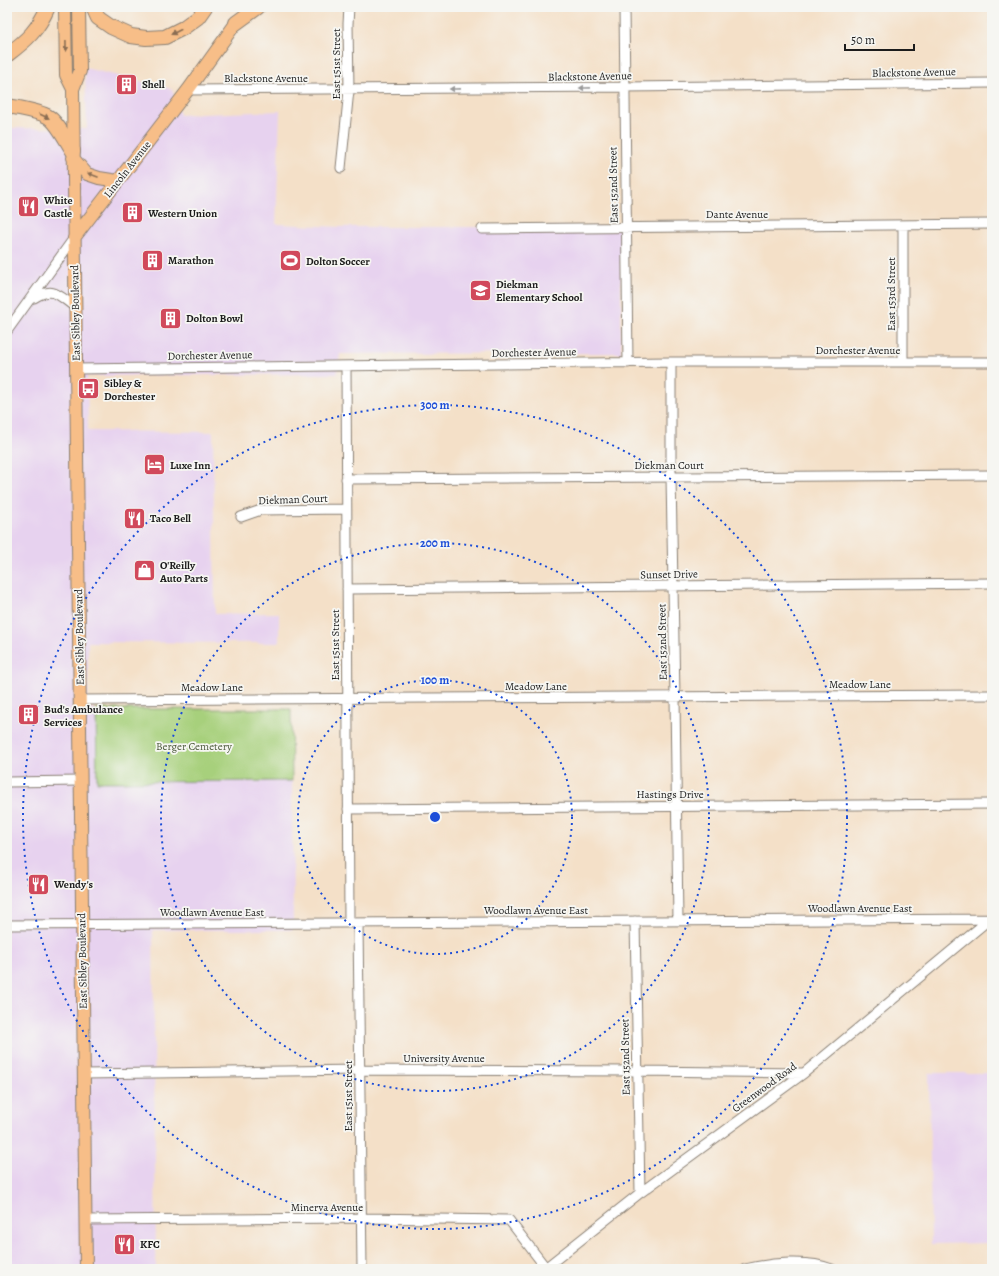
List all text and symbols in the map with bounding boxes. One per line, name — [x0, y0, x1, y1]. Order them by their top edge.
scale bar — [845, 26, 914, 52]
street label: East 151st Street — [329, 28, 344, 100]
one-way arrow — [170, 29, 182, 35]
text: 50 m — [851, 32, 875, 48]
one-way arrow — [63, 40, 69, 53]
street label: Blackstone Avenue — [872, 64, 956, 81]
street label: Blackstone Avenue — [548, 68, 632, 85]
building icon: Shell — [114, 71, 140, 97]
street label: Blackstone Avenue — [224, 71, 308, 86]
place label: Shell — [142, 77, 165, 92]
one-way arrow — [578, 85, 591, 91]
one-way arrow — [448, 86, 461, 92]
one-way arrow — [39, 113, 50, 119]
street label: Lincoln Avenue — [100, 138, 154, 201]
street label: East 152nd Street — [605, 146, 622, 223]
one-way arrow — [86, 172, 98, 178]
restaurant icon: White Castle — [15, 193, 41, 219]
place label: White Castle — [43, 193, 73, 221]
building icon: Western Union — [119, 200, 145, 226]
place label: Western Union — [147, 206, 217, 221]
street label: Dante Avenue — [706, 207, 768, 222]
building icon: Marathon — [139, 247, 165, 273]
sports icon: Dolton Soccer — [278, 248, 304, 274]
place label: Marathon — [168, 253, 214, 268]
place label: Dolton Soccer — [306, 254, 370, 269]
street label: East 153rd Street — [884, 257, 899, 331]
street label: East Sibley Boulevard — [67, 265, 84, 361]
school or university icon: Diekman Elementary School — [467, 277, 493, 303]
place label: Diekman Elementary School — [496, 277, 582, 305]
building icon: Dolton Bowl — [157, 305, 183, 331]
place label: Dolton Bowl — [186, 311, 243, 326]
street label: Dorchester Avenue — [816, 343, 901, 358]
street label: Dorchester Avenue — [491, 344, 577, 361]
street label: Dorchester Avenue — [167, 347, 253, 364]
bus stop icon: Sibley & Dorchester — [76, 376, 102, 402]
place label: Sibley & Dorchester — [104, 376, 156, 404]
text: 300 m — [420, 397, 450, 413]
hotel icon: Luxe Inn — [142, 452, 168, 478]
place label: Luxe Inn — [170, 458, 210, 473]
street label: Diekman Court — [634, 458, 704, 473]
street label: Diekman Court — [258, 491, 328, 508]
restaurant icon: Taco Bell — [122, 505, 148, 531]
place label: Taco Bell — [150, 511, 191, 526]
text: 200 m — [420, 535, 450, 551]
shop icon: O'Reilly Auto Parts — [132, 558, 158, 584]
place label: O'Reilly Auto Parts — [159, 558, 209, 586]
street label: Sunset Drive — [640, 566, 698, 583]
street label: East Sibley Boulevard — [71, 589, 88, 685]
street label: East 152nd Street — [654, 603, 671, 680]
street label: East 151st Street — [328, 609, 343, 681]
text: 100 m — [421, 672, 449, 688]
street label: Meadow Lane — [829, 677, 891, 692]
street label: Meadow Lane — [505, 679, 567, 694]
street label: Meadow Lane — [181, 680, 243, 695]
building icon: Bud's Ambulance Services — [15, 702, 41, 728]
place label: Bud's Ambulance Services — [44, 702, 123, 730]
park label: Berger Cemetery — [156, 739, 232, 754]
street label: Hastings Drive — [636, 787, 704, 802]
centre of rings — [428, 810, 442, 824]
restaurant icon: Wendy's — [25, 871, 51, 897]
place label: Wendy's — [53, 877, 94, 892]
street label: Woodlawn Avenue East — [807, 901, 912, 916]
street label: Woodlawn Avenue East — [483, 903, 588, 918]
street label: Woodlawn Avenue East — [159, 905, 264, 920]
street label: East Sibley Boulevard — [74, 913, 91, 1009]
street label: East 152nd Street — [617, 1018, 634, 1095]
street label: University Avenue — [403, 1051, 485, 1066]
street label: Greenwood Road — [729, 1059, 800, 1116]
street label: East 151st Street — [341, 1060, 356, 1132]
street label: Minerva Avenue — [291, 1200, 363, 1215]
restaurant icon: KFC — [111, 1231, 137, 1257]
place label: KFC — [140, 1237, 160, 1252]

